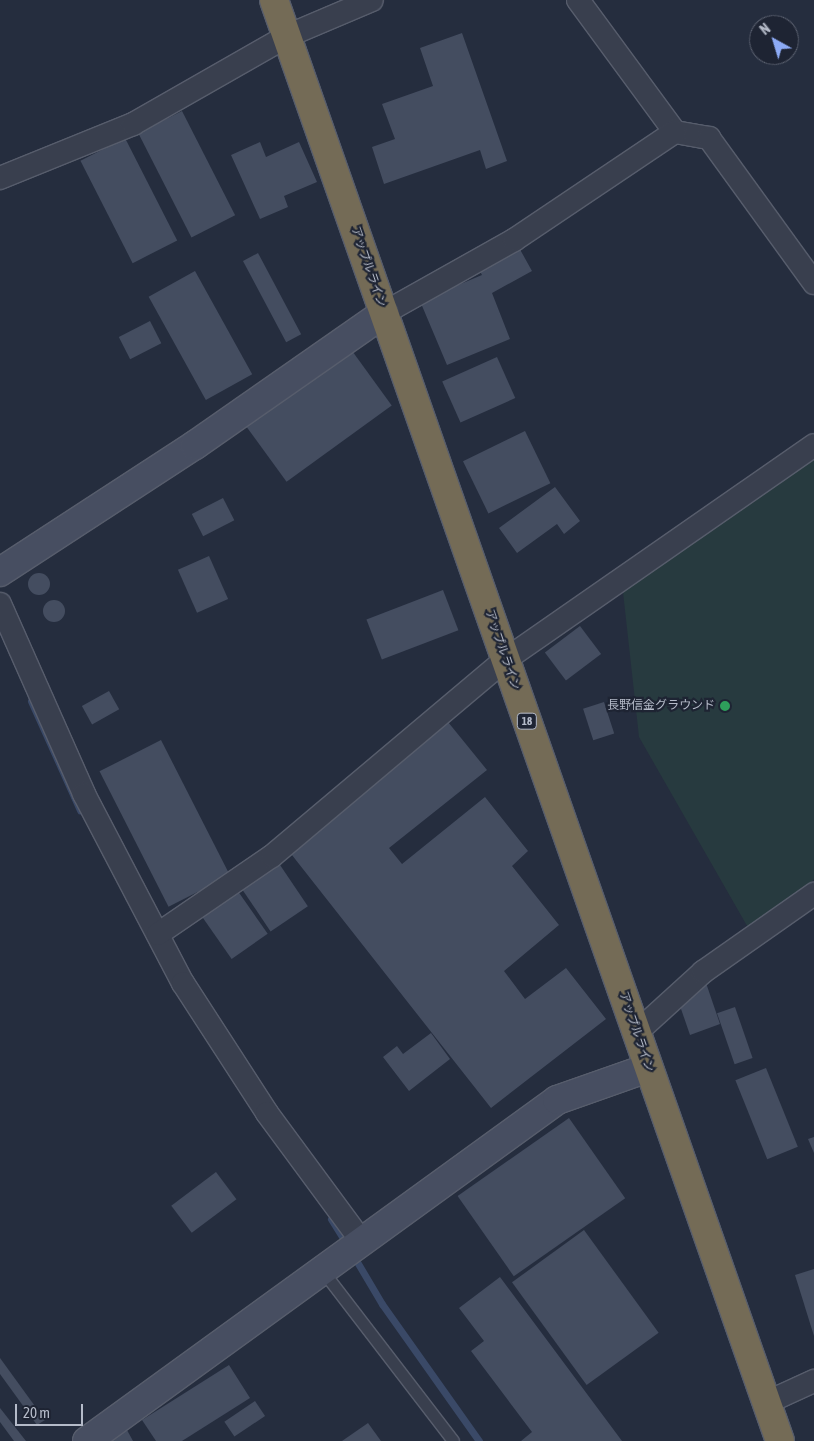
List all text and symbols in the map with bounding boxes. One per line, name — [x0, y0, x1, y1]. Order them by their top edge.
north arrow — [749, 15, 799, 65]
text: N — [757, 20, 773, 38]
street label: アップルライン — [348, 225, 388, 309]
street label: アップルライン — [482, 608, 522, 692]
place label: 長野信金グラウンド — [607, 699, 715, 713]
marker: 長野信金グラウンド — [719, 700, 731, 712]
road number: 18 — [516, 712, 538, 729]
street label: アップルライン — [616, 990, 656, 1074]
scale bar — [18, 1394, 85, 1426]
text: 20 m — [23, 1404, 50, 1421]

